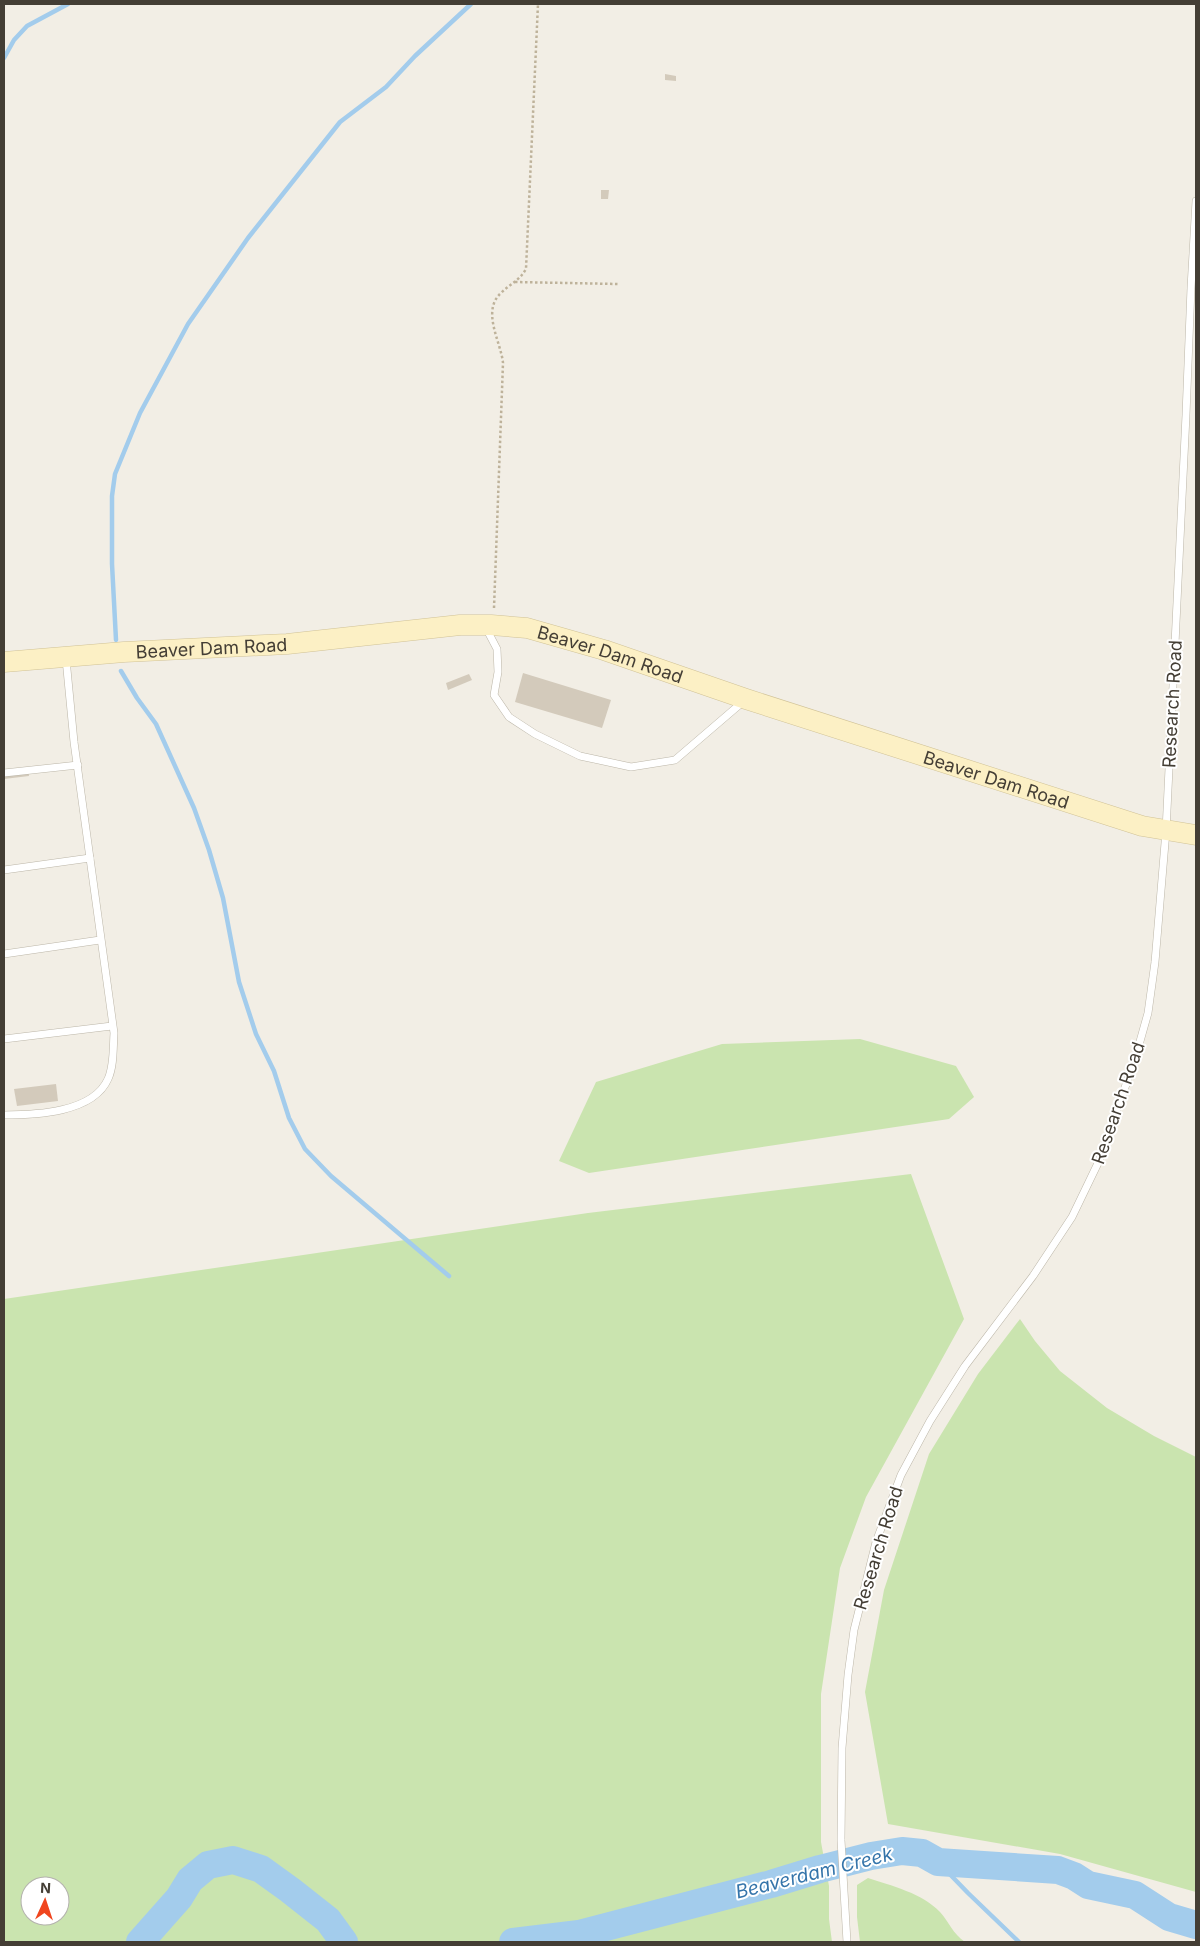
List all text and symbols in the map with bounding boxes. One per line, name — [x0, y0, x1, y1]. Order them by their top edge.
street label: Beaver Dam Road — [535, 621, 686, 687]
street label: Beaver Dam Road — [135, 633, 288, 662]
street label: Research Road — [1158, 640, 1186, 768]
street label: Beaver Dam Road — [921, 746, 1072, 812]
street label: Research Road — [1087, 1039, 1149, 1167]
street label: Research Road — [849, 1484, 907, 1612]
water label: Beaverdam Creek — [733, 1842, 896, 1904]
north arrow — [20, 1876, 70, 1926]
text: N — [40, 1879, 51, 1896]

